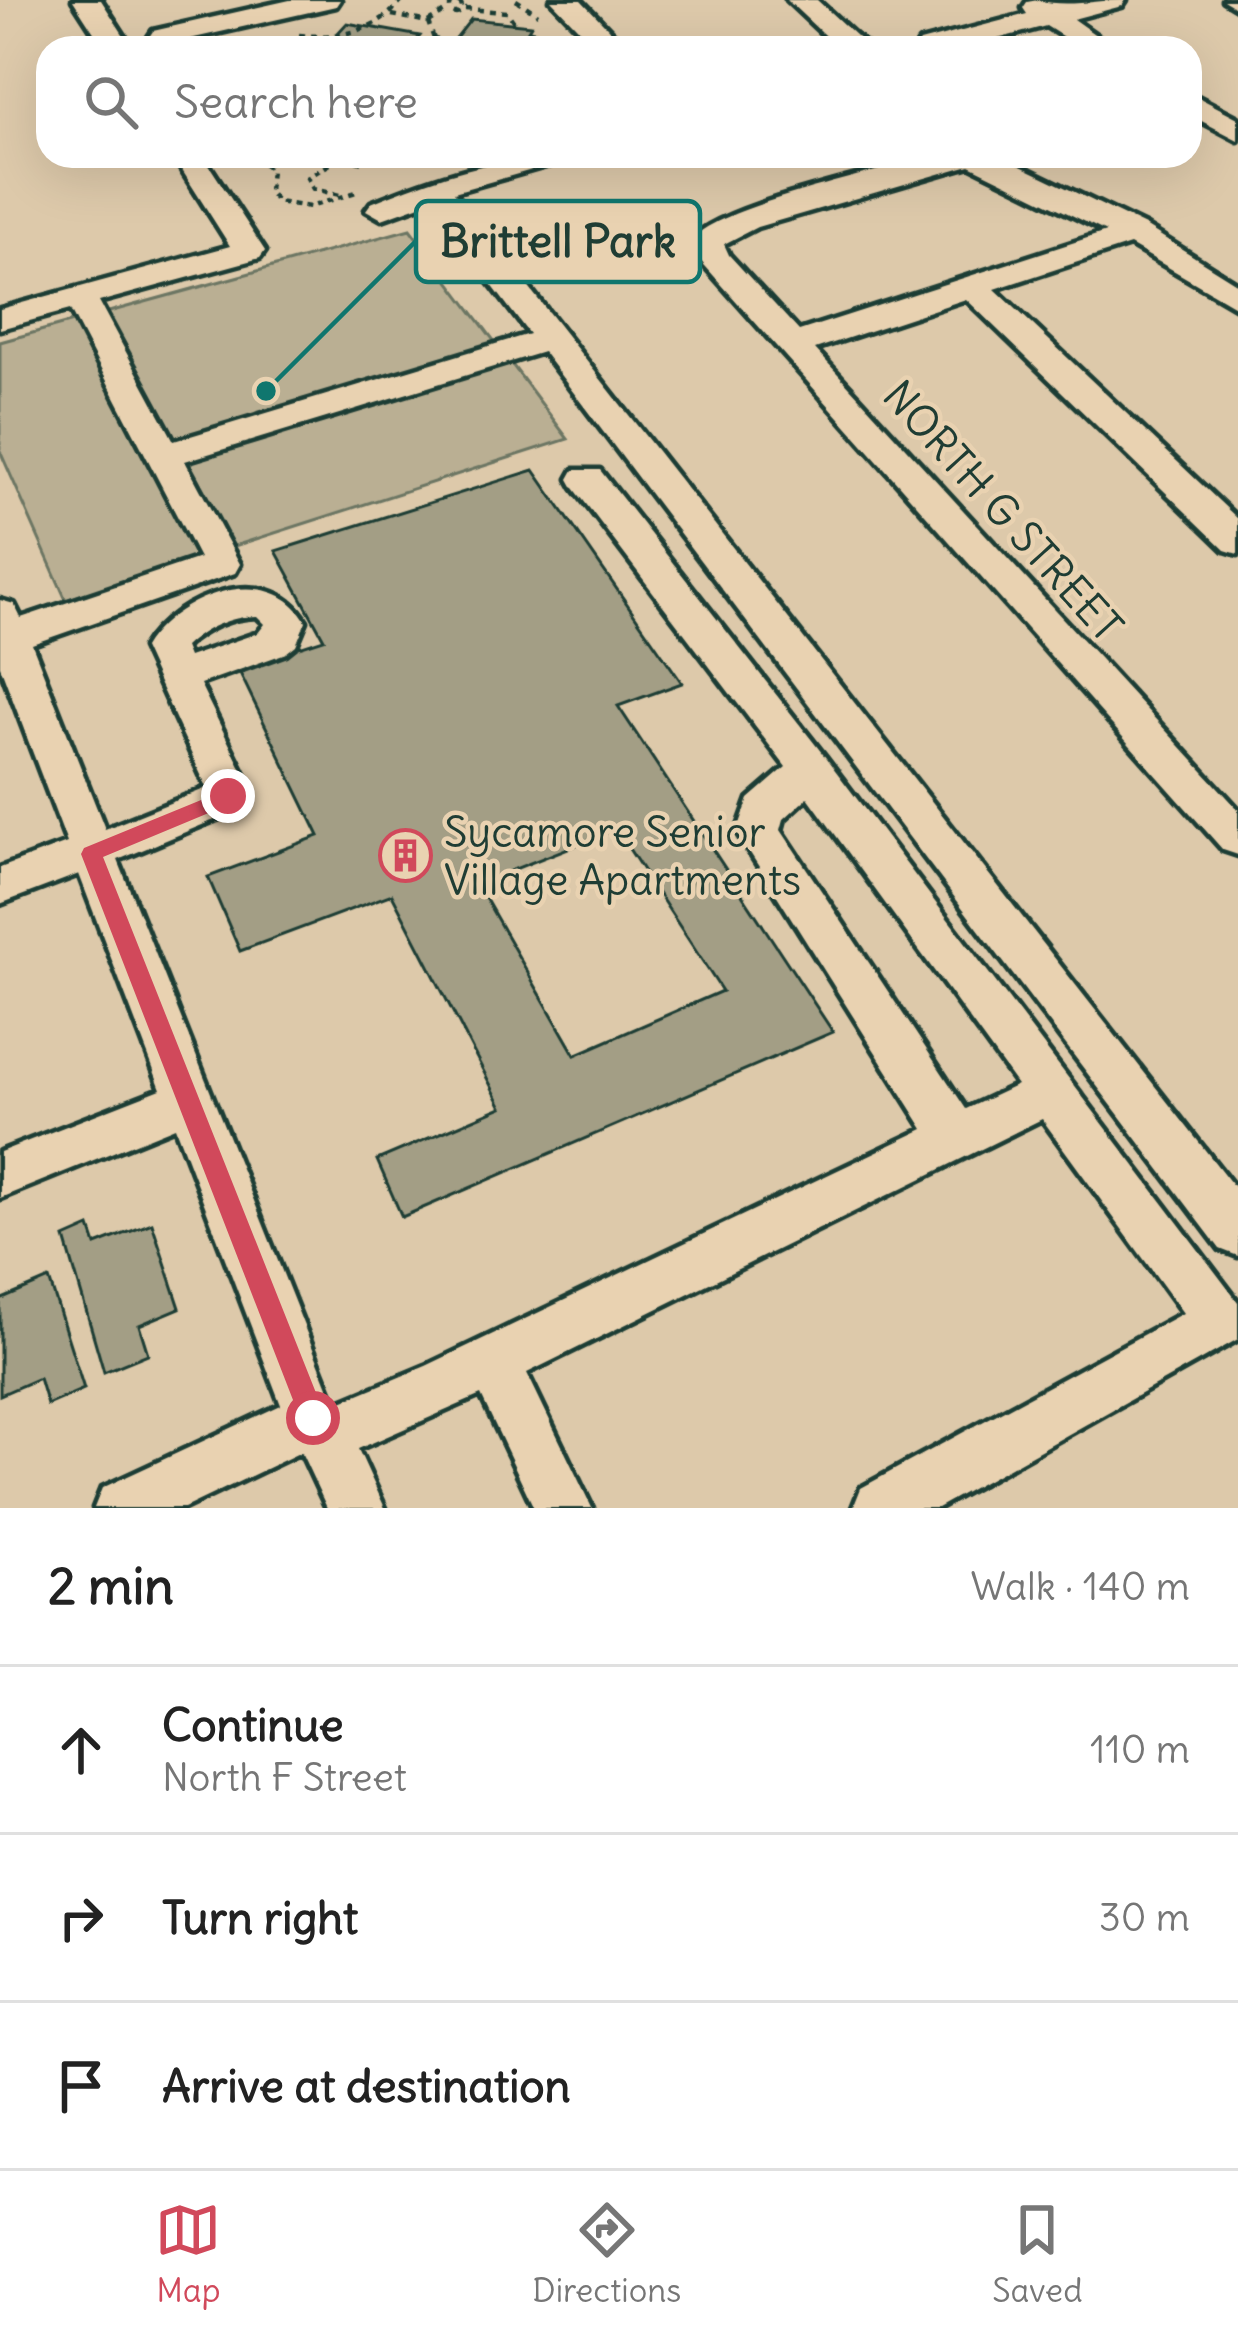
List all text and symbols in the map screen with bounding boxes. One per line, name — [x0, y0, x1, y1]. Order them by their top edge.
search box — [36, 36, 1202, 168]
icon: search — [78, 69, 144, 135]
text: Search here — [174, 74, 418, 130]
callout: Brittell Park — [416, 201, 700, 282]
text: Brittell Park — [440, 213, 676, 269]
street label: NORTH G STREET — [872, 370, 1134, 652]
route end — [201, 769, 255, 823]
place label: Sycamore Senior Village Apartments — [444, 806, 801, 906]
building icon: Sycamore Senior Village Apartments — [377, 828, 433, 884]
route start — [286, 1391, 340, 1445]
text: 2 min — [48, 1554, 174, 1618]
text: Walk · 140 m — [971, 1562, 1190, 1611]
text: Continue — [162, 1697, 344, 1753]
icon: ahead — [48, 1717, 114, 1783]
text: 110 m — [1090, 1725, 1190, 1774]
text: North F Street — [162, 1753, 407, 1802]
icon: right — [48, 1885, 114, 1951]
text: Turn right — [162, 1890, 358, 1946]
text: 30 m — [1099, 1893, 1190, 1942]
icon: arrive — [48, 2053, 114, 2119]
text: Arrive at destination — [162, 2058, 571, 2114]
tab: Map — [155, 2197, 221, 2311]
tab: Directions — [532, 2197, 681, 2311]
tab: Saved — [992, 2197, 1083, 2311]

